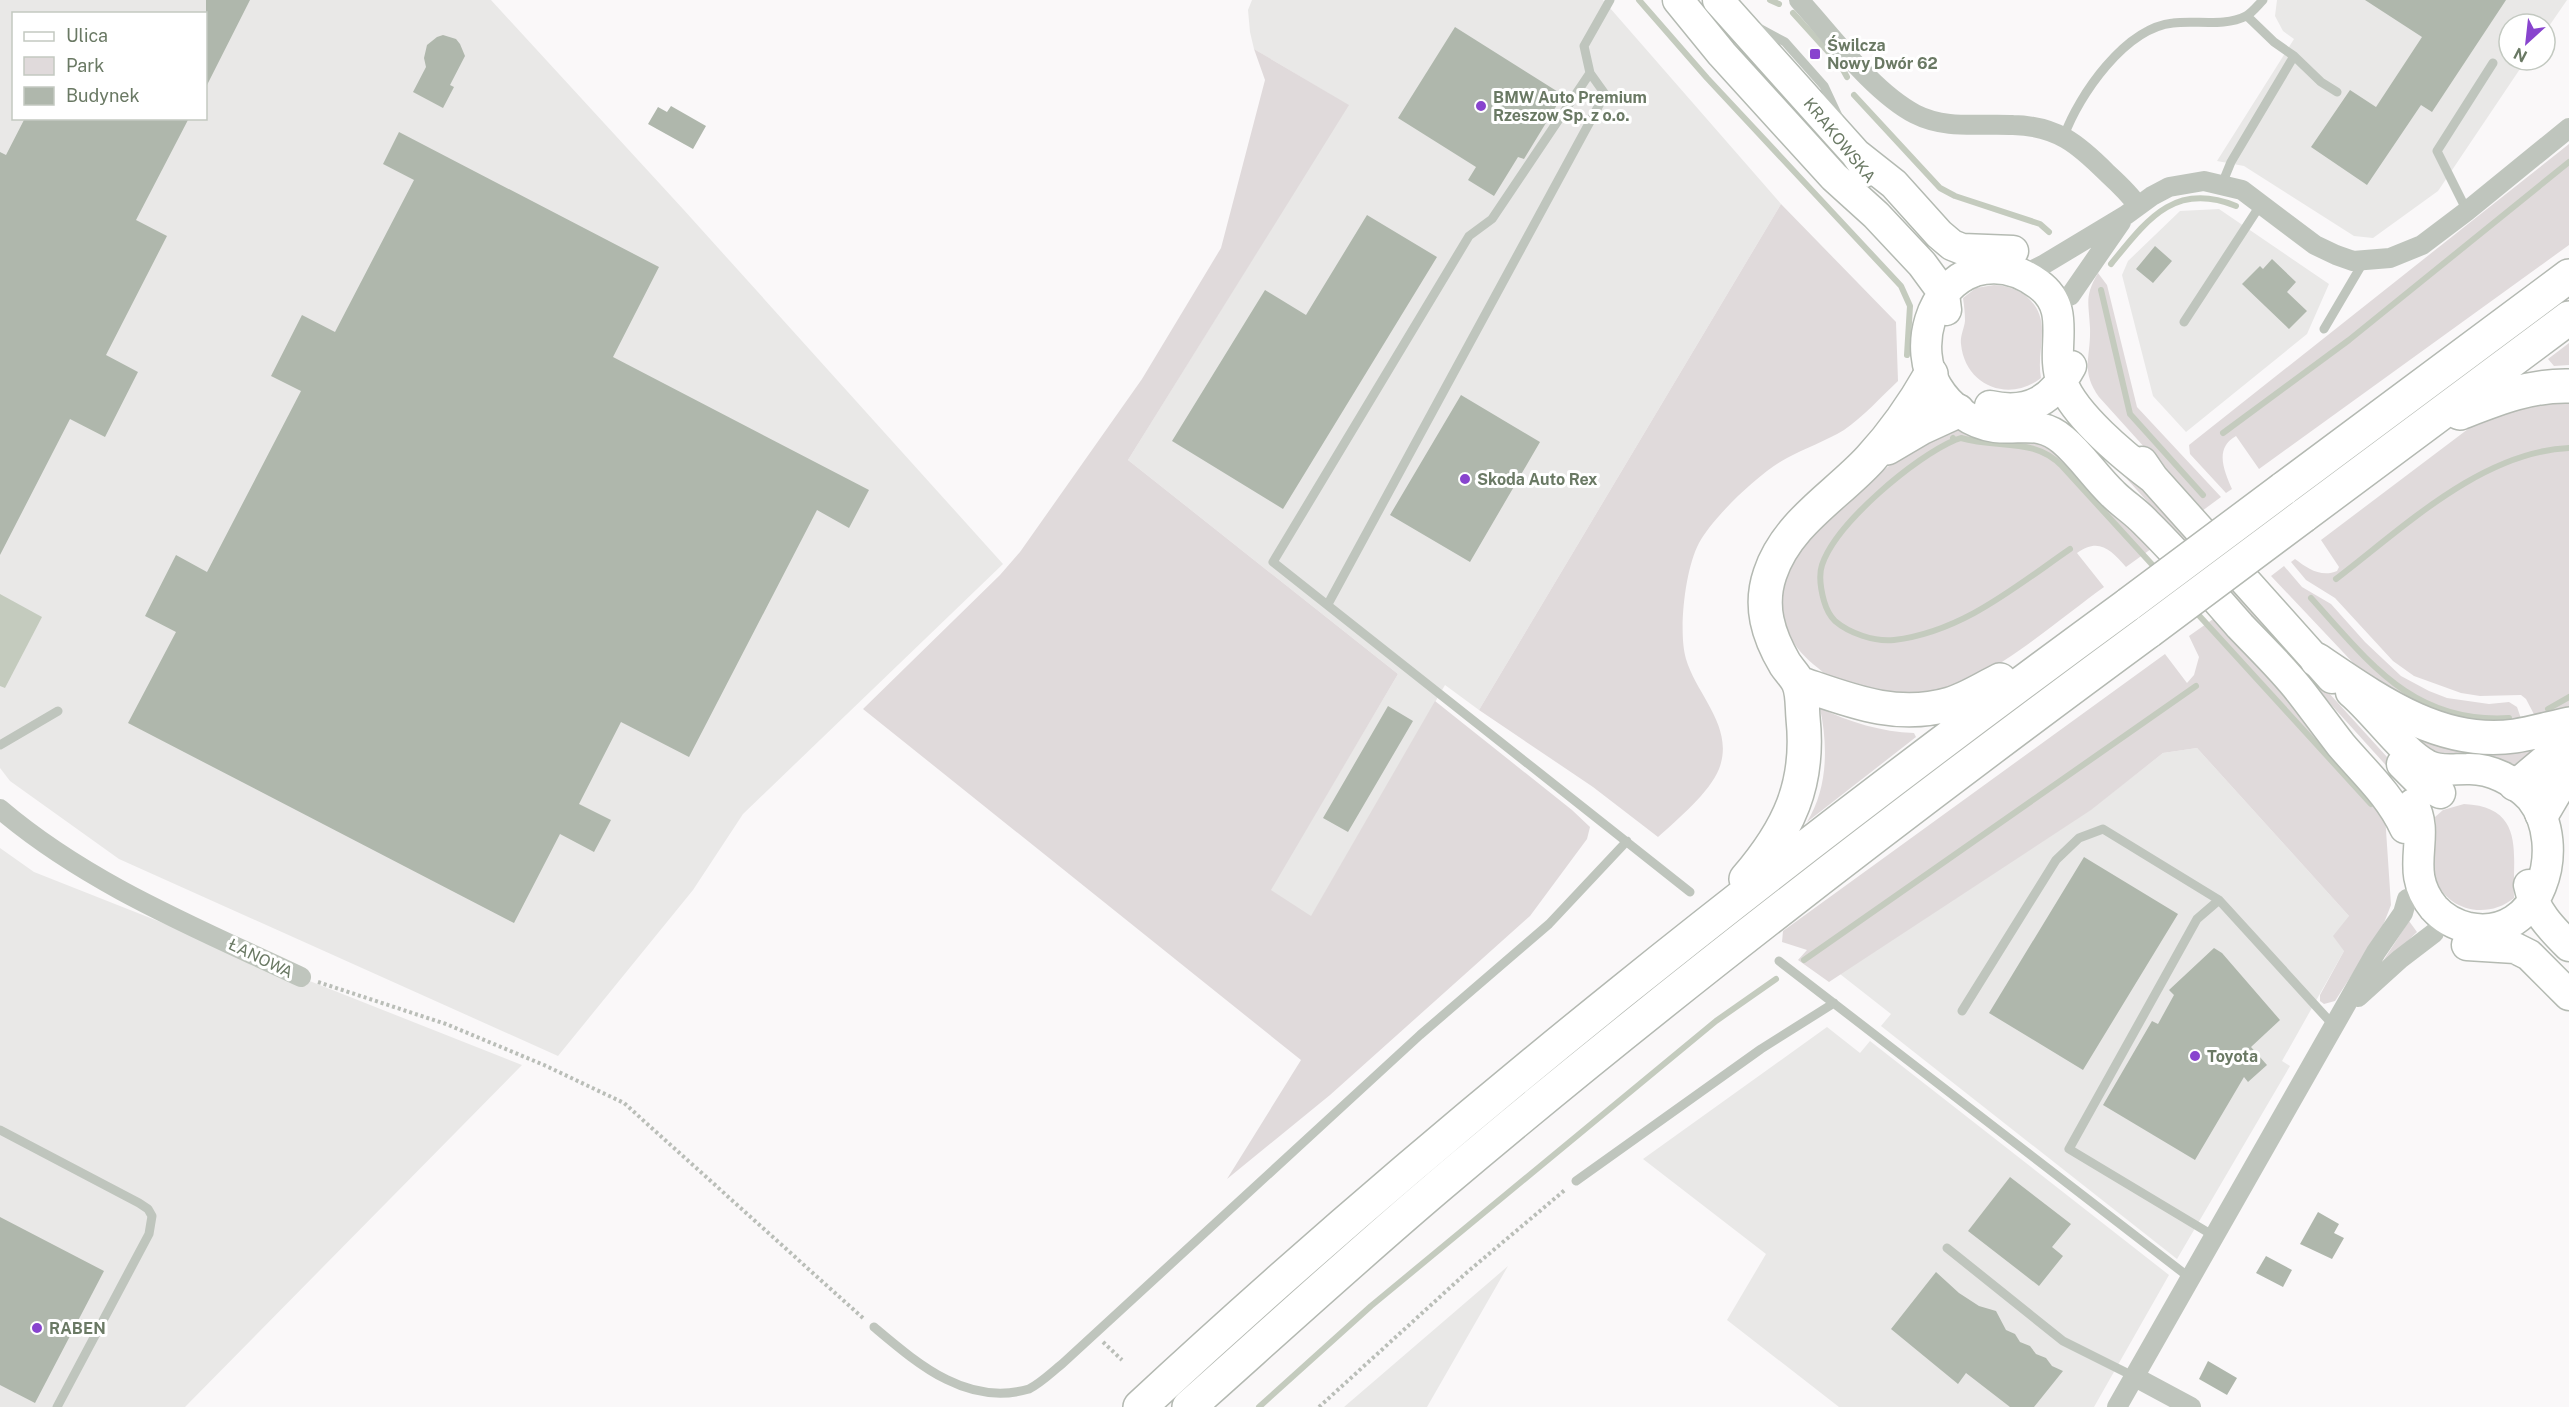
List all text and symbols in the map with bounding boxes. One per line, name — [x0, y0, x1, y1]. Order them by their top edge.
legend — [12, 12, 207, 120]
north arrow — [2497, 12, 2557, 72]
text: Ulica — [66, 25, 108, 46]
place label: Świlcza Nowy Dwór 62 — [1827, 35, 1938, 73]
text: N — [2511, 44, 2530, 66]
marker: Świlcza Nowy Dwór 62 — [1808, 47, 1822, 61]
text: Park — [66, 55, 104, 76]
text: Budynek — [66, 85, 140, 106]
place label: BMW Auto Premium Rzeszow Sp. z o.o. — [1493, 88, 1647, 125]
street label: KRAKOWSKA — [1800, 94, 1880, 187]
marker: BMW Auto Premium Rzeszow Sp. z o.o. — [1474, 99, 1488, 113]
place label: Skoda Auto Rex — [1477, 470, 1598, 489]
marker: Skoda Auto Rex — [1458, 472, 1472, 486]
street label: ŁANOWA — [225, 935, 296, 982]
place label: Toyota — [2207, 1047, 2258, 1066]
marker: Toyota — [2188, 1049, 2202, 1063]
place label: RABEN — [49, 1319, 106, 1338]
marker: RABEN — [30, 1321, 44, 1335]

